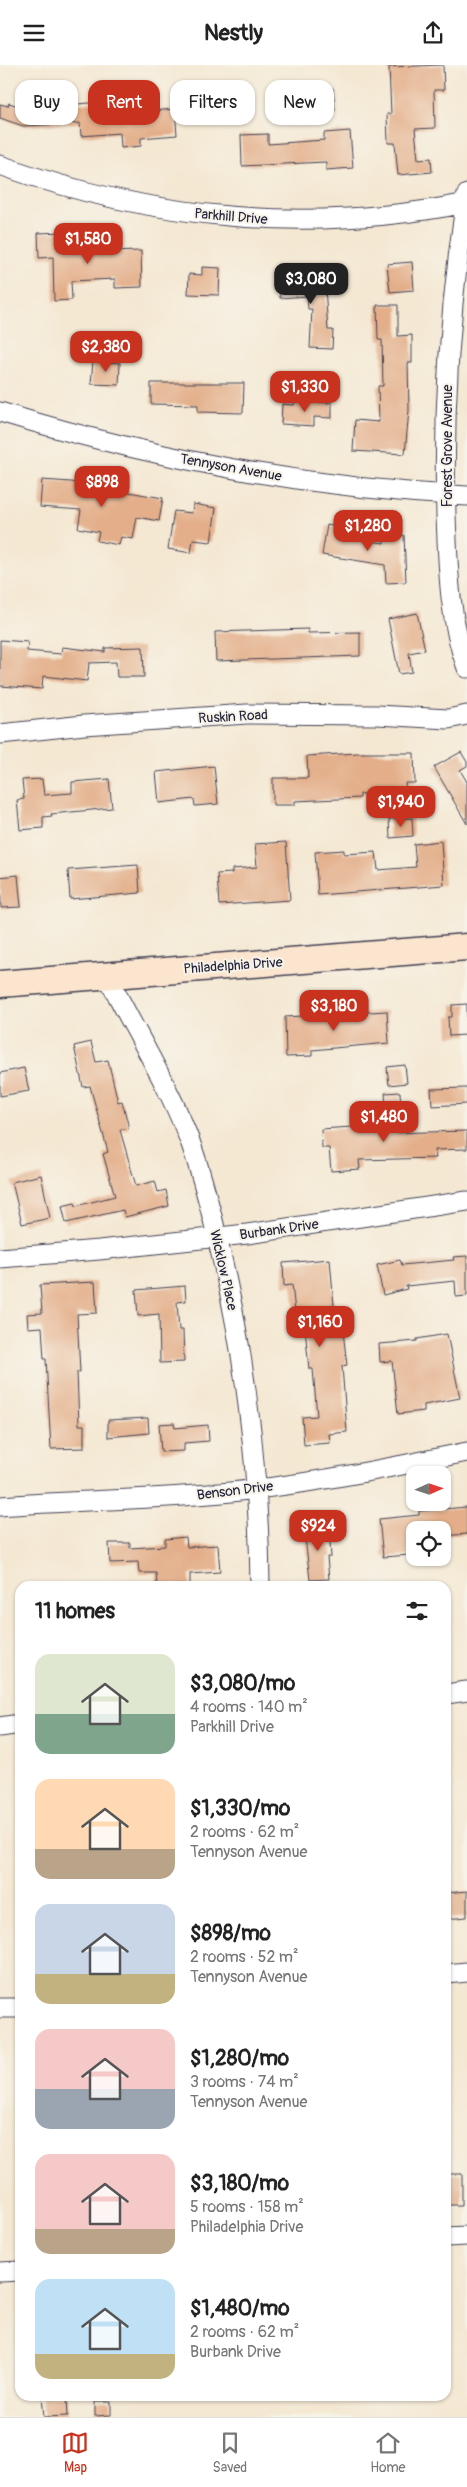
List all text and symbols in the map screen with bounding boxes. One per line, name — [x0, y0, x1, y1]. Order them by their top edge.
icon: menu — [20, 19, 48, 47]
text: Nestly — [204, 19, 263, 47]
icon: share — [419, 19, 447, 47]
chip: Buy — [15, 80, 78, 125]
chip: Rent — [88, 80, 160, 125]
chip: Filters — [170, 80, 255, 125]
chip: New — [265, 80, 334, 125]
street label: Parkhill Drive — [194, 205, 268, 228]
pin: $1,580 — [47, 223, 129, 265]
text: $1,580 — [65, 229, 111, 249]
pin: $3,080 — [270, 263, 352, 305]
text: $3,080 — [285, 269, 337, 289]
pin: $2,380 — [65, 331, 147, 373]
text: $2,380 — [81, 337, 131, 357]
pin: $1,330 — [264, 371, 346, 413]
text: $1,330 — [281, 377, 329, 397]
street label: Forest Grove Avenue — [439, 385, 456, 507]
street label: Tennyson Avenue — [179, 450, 283, 485]
pin: $898 — [72, 465, 132, 508]
text: $898 — [85, 472, 119, 492]
pin: $1,280 — [327, 509, 409, 552]
text: $1,280 — [345, 516, 391, 536]
street label: Ruskin Road — [198, 706, 268, 727]
pin: $1,940 — [360, 785, 442, 828]
text: $1,940 — [377, 792, 425, 812]
street label: Philadelphia Drive — [183, 954, 283, 977]
pin: $3,180 — [293, 989, 375, 1032]
text: $3,180 — [311, 996, 357, 1016]
pin: $1,480 — [343, 1101, 425, 1143]
text: $1,480 — [360, 1107, 408, 1127]
street label: Burbank Drive — [238, 1216, 320, 1243]
street label: Wicklow Place — [206, 1228, 241, 1312]
pin: $1,160 — [279, 1305, 361, 1348]
text: $1,160 — [297, 1312, 343, 1332]
north arrow — [406, 1466, 451, 1511]
map controls — [406, 1466, 451, 1566]
street label: Benson Drive — [196, 1477, 274, 1504]
pin: $924 — [288, 1509, 348, 1552]
text: $924 — [300, 1516, 336, 1536]
button: locate — [406, 1521, 451, 1566]
icon: filters — [403, 1597, 431, 1625]
text: 11 homes — [35, 1598, 115, 1625]
text: $3,080/mo — [190, 1670, 295, 1697]
icon: home — [75, 1674, 135, 1734]
text: 4 rooms · 140 m² — [190, 1697, 308, 1717]
text: Parkhill Drive — [190, 1717, 274, 1737]
text: $1,330/mo — [190, 1795, 290, 1822]
icon: home — [75, 1799, 135, 1859]
text: 2 rooms · 62 m² — [190, 1822, 299, 1842]
text: Tennyson Avenue — [190, 1842, 307, 1862]
text: $898/mo — [190, 1920, 271, 1947]
icon: home — [75, 1924, 135, 1984]
text: 2 rooms · 52 m² — [190, 1947, 299, 1967]
text: Tennyson Avenue — [190, 1967, 307, 1987]
text: $1,280/mo — [190, 2045, 289, 2072]
icon: home — [75, 2049, 135, 2109]
text: 3 rooms · 74 m² — [190, 2072, 299, 2092]
text: Tennyson Avenue — [190, 2092, 307, 2112]
text: $3,180/mo — [190, 2170, 289, 2197]
icon: home — [75, 2174, 135, 2234]
text: 5 rooms · 158 m² — [190, 2197, 304, 2217]
text: Philadelphia Drive — [190, 2217, 303, 2237]
text: $1,480/mo — [190, 2295, 290, 2322]
icon: home — [75, 2299, 135, 2359]
text: 2 rooms · 62 m² — [190, 2322, 299, 2342]
text: Burbank Drive — [190, 2342, 281, 2362]
tab: Map — [61, 2429, 89, 2476]
tab: Saved — [212, 2429, 247, 2476]
tab: Home — [370, 2429, 405, 2476]

